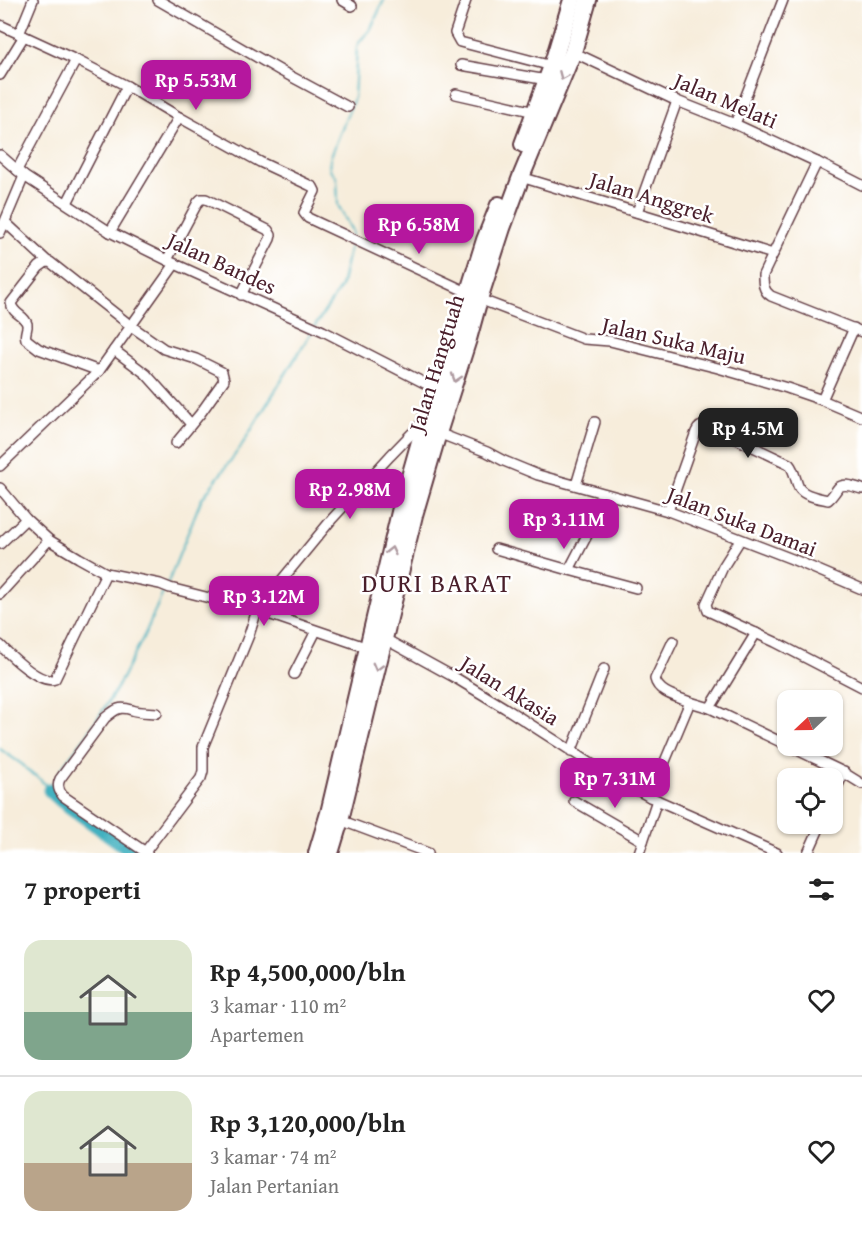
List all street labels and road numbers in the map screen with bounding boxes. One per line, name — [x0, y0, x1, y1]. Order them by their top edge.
street label: Jalan Melati — [666, 63, 783, 136]
street label: Jalan Anggrek — [583, 162, 719, 231]
street label: Jalan Bandes — [159, 222, 282, 302]
street label: Jalan Hangtuah — [399, 290, 472, 438]
street label: Jalan Suka Maju — [596, 307, 749, 372]
street label: Jalan Suka Damai — [659, 477, 822, 564]
street label: Jalan Akasia — [452, 645, 566, 733]

